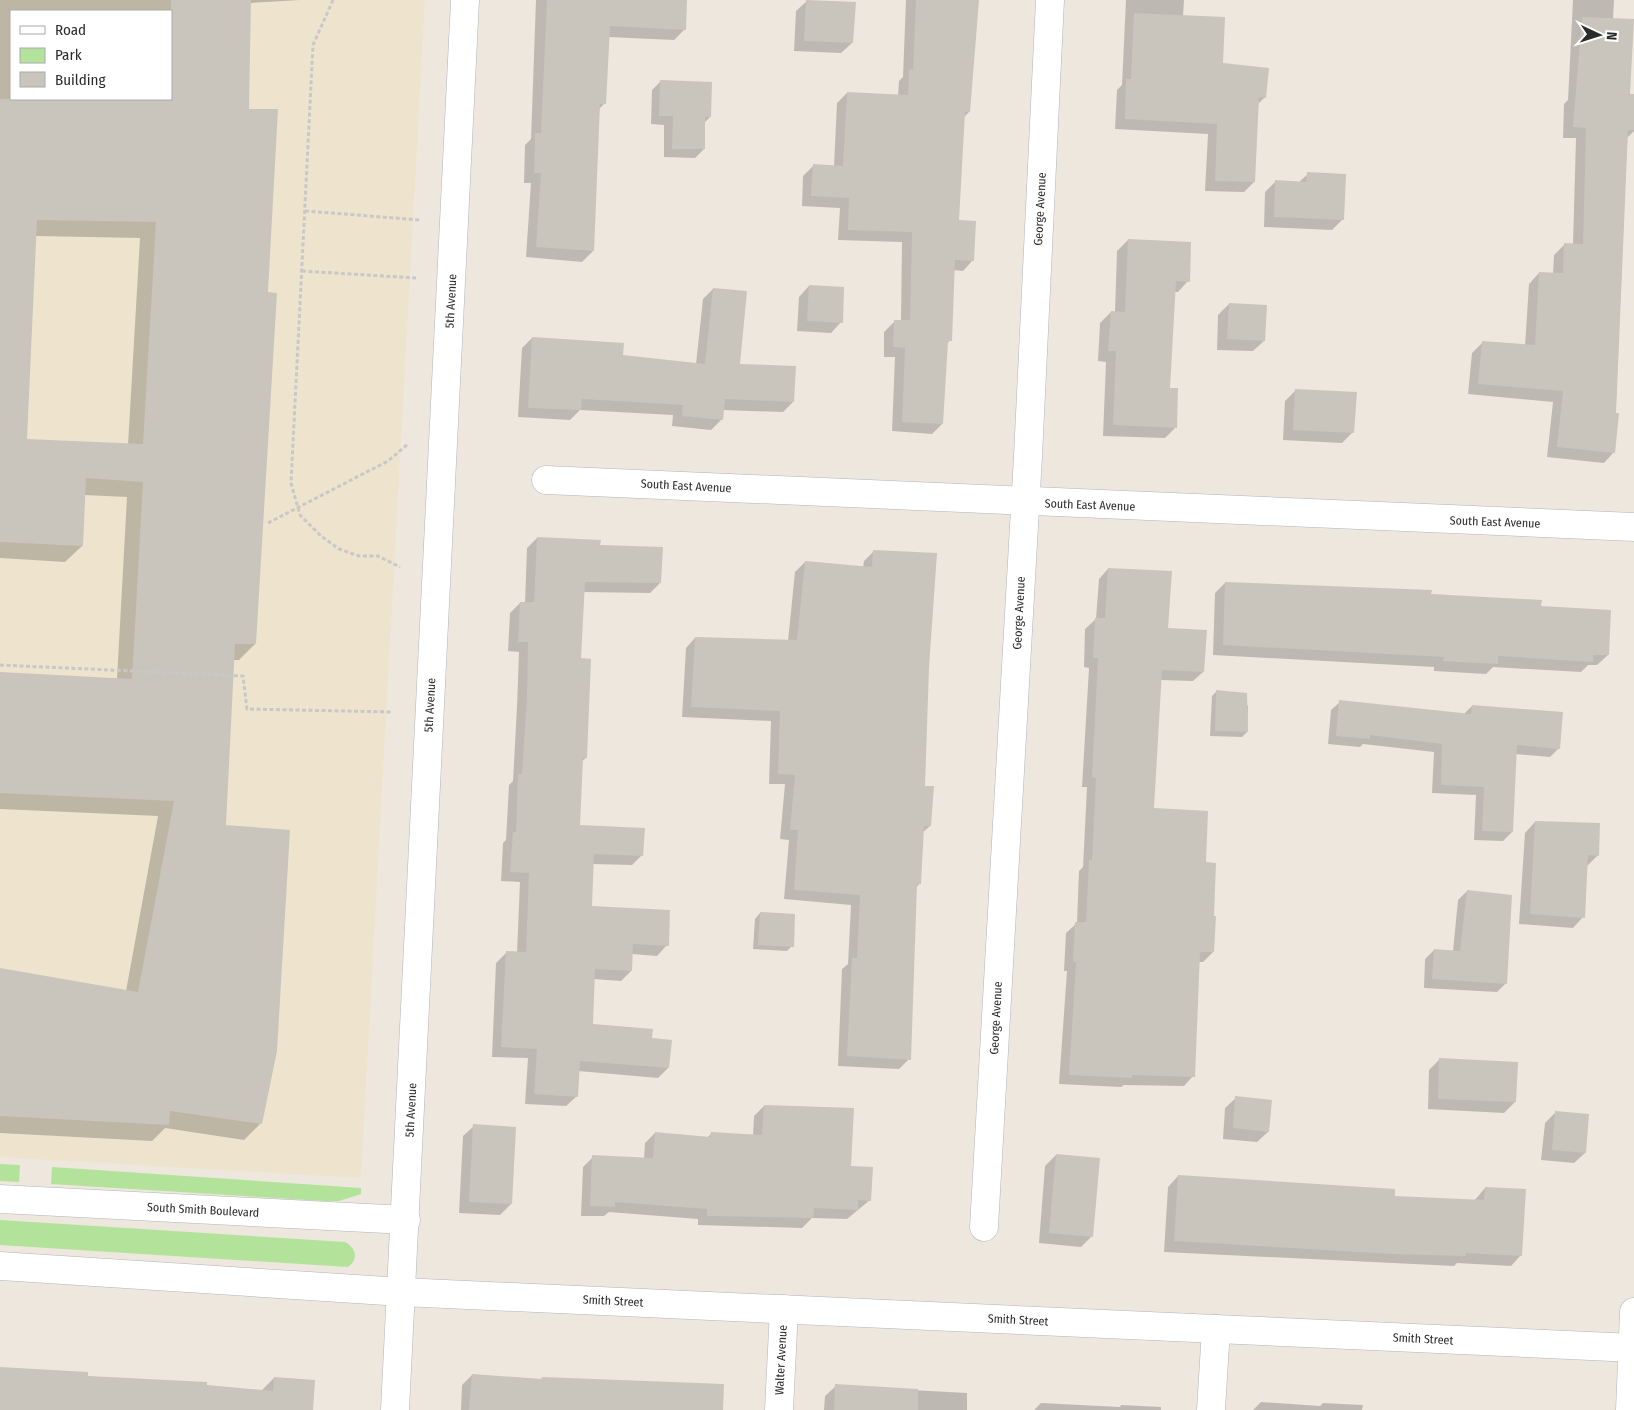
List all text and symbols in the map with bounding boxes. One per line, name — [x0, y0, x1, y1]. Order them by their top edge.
legend — [10, 10, 172, 100]
north arrow — [1574, 10, 1624, 60]
text: Road — [55, 21, 86, 39]
text: N — [1603, 31, 1620, 41]
text: Park — [55, 46, 82, 64]
text: Building — [55, 71, 106, 89]
street label: George Avenue — [1031, 172, 1049, 246]
street label: 5th Avenue — [443, 273, 459, 329]
street label: South East Avenue — [640, 477, 732, 495]
street label: South East Avenue — [1044, 496, 1136, 514]
street label: South East Avenue — [1449, 513, 1541, 531]
street label: George Avenue — [1010, 576, 1028, 650]
street label: 5th Avenue — [422, 677, 438, 733]
street label: George Avenue — [987, 981, 1005, 1055]
street label: 5th Avenue — [403, 1082, 419, 1138]
street label: South Smith Boulevard — [147, 1200, 259, 1220]
street label: Smith Street — [582, 1292, 644, 1310]
street label: Smith Street — [987, 1311, 1049, 1329]
street label: Walter Avenue — [772, 1324, 790, 1395]
street label: Smith Street — [1392, 1330, 1454, 1348]

